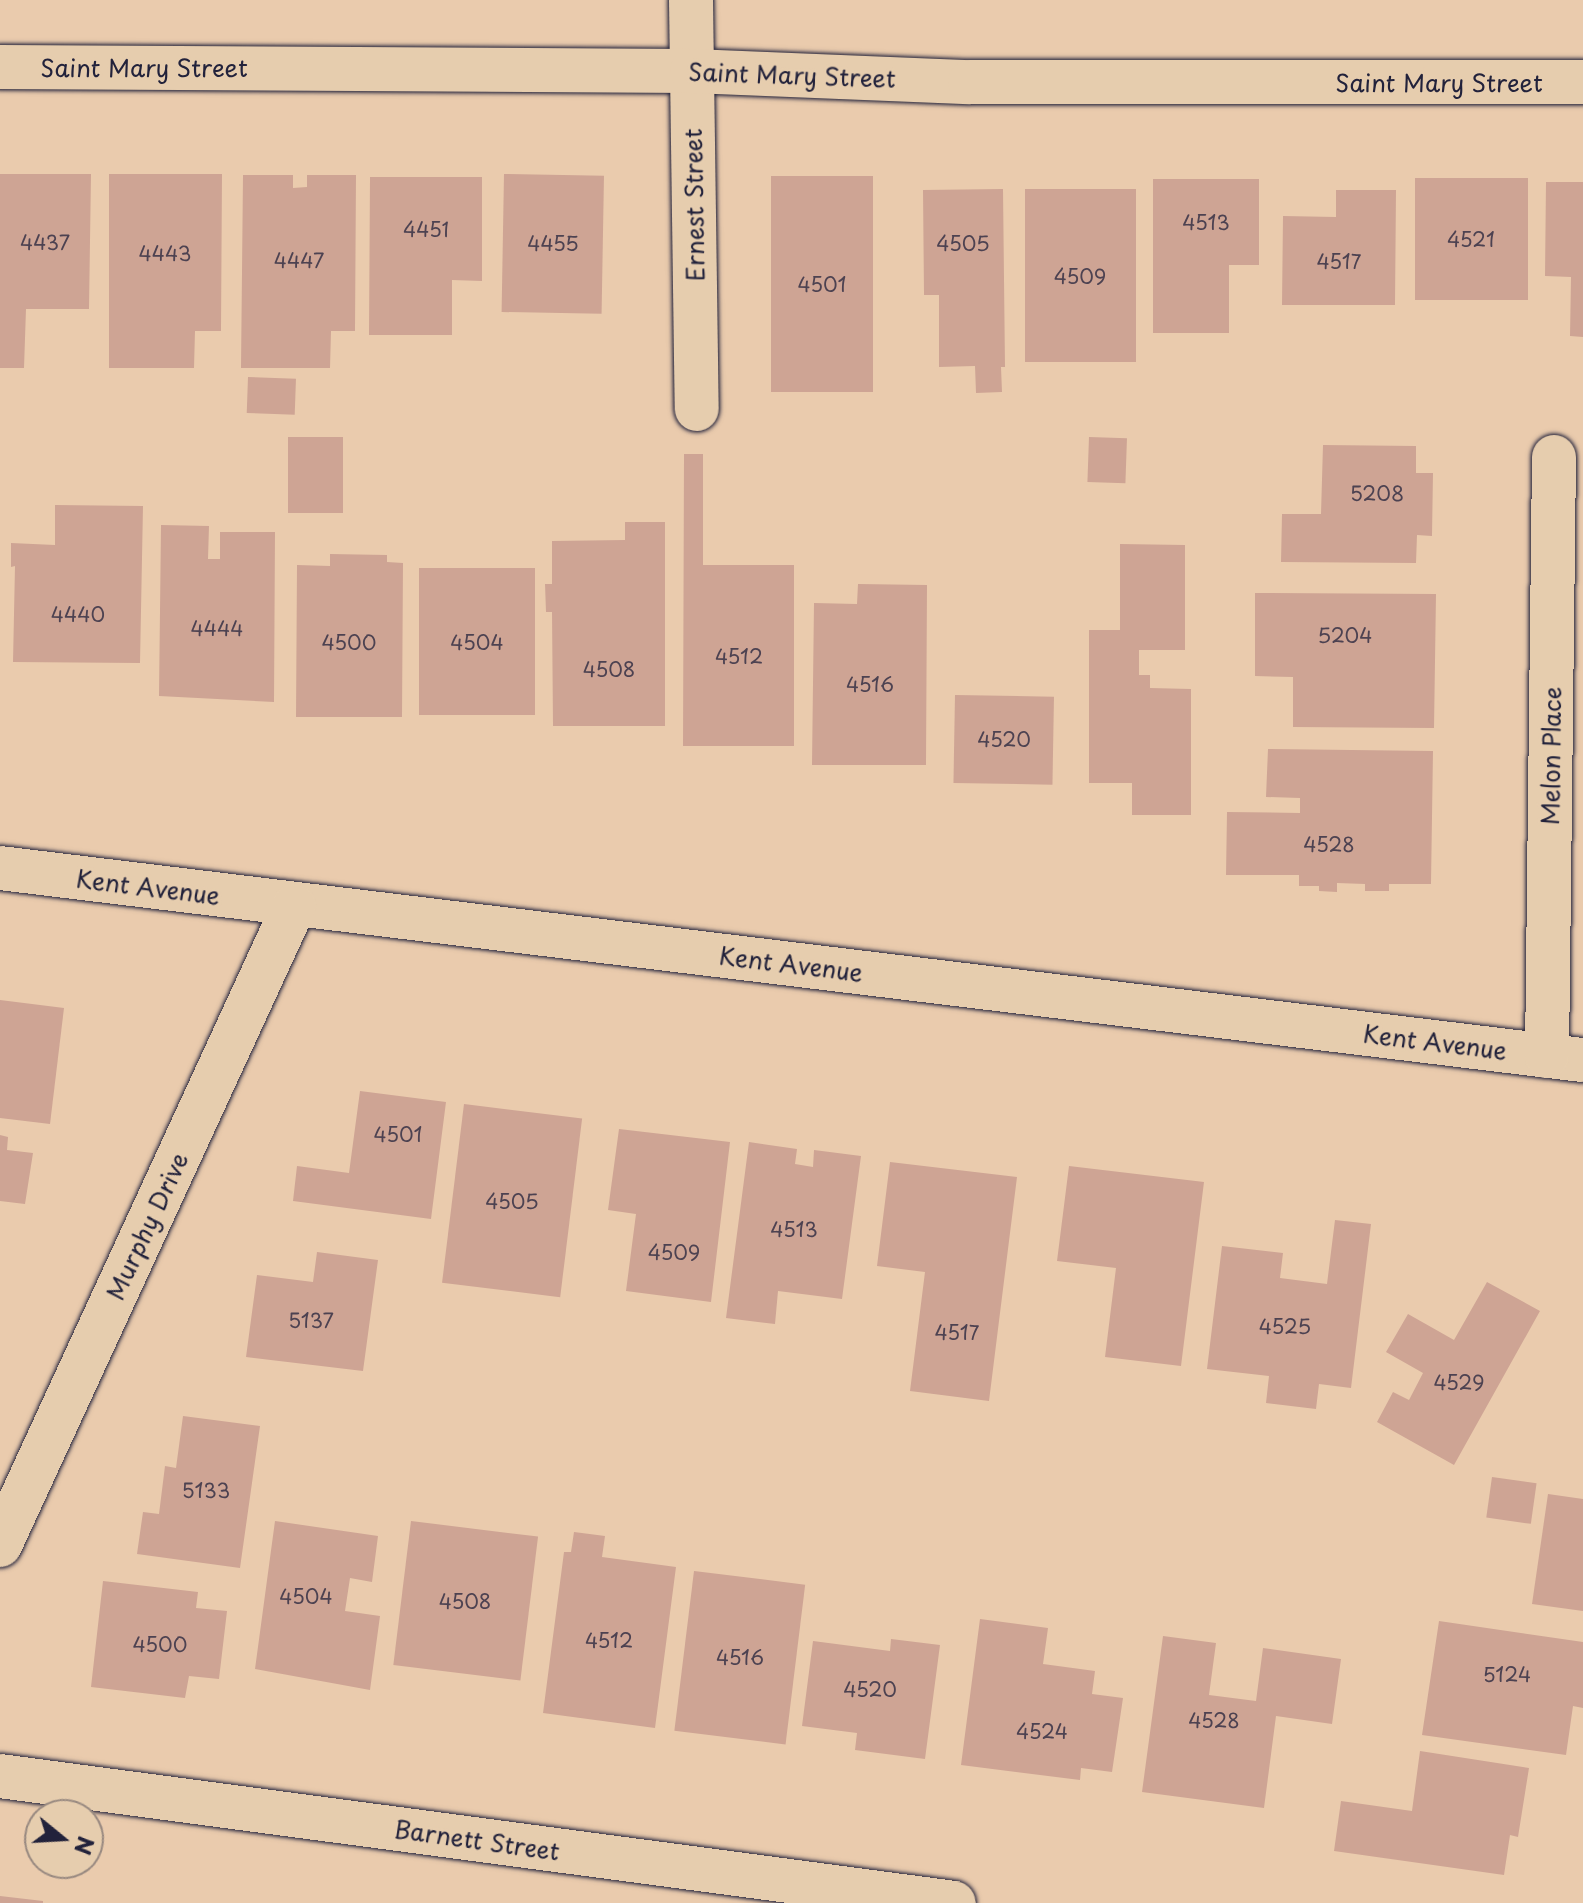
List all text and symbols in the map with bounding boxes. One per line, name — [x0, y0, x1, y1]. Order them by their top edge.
street label: Saint Mary Street — [39, 54, 249, 82]
street label: Saint Mary Street — [687, 57, 897, 93]
street label: Saint Mary Street — [1334, 69, 1544, 97]
street label: Ernest Street — [678, 128, 710, 282]
house number: 4513 — [1182, 210, 1230, 234]
house number: 4451 — [403, 217, 449, 241]
house number: 4521 — [1447, 227, 1495, 251]
house number: 4437 — [20, 230, 70, 254]
house number: 4455 — [527, 231, 579, 255]
house number: 4505 — [936, 231, 990, 255]
house number: 4443 — [139, 241, 191, 265]
house number: 4447 — [274, 248, 324, 272]
house number: 4517 — [1317, 249, 1361, 273]
house number: 4509 — [1054, 264, 1106, 288]
house number: 4501 — [797, 272, 847, 296]
house number: 5208 — [1350, 481, 1404, 505]
house number: 4440 — [51, 602, 105, 626]
house number: 4444 — [191, 616, 243, 640]
house number: 5204 — [1318, 623, 1372, 647]
house number: 4500 — [322, 630, 376, 654]
house number: 4504 — [450, 630, 504, 654]
house number: 4512 — [715, 644, 763, 668]
house number: 4508 — [583, 657, 635, 681]
house number: 4516 — [846, 672, 894, 696]
street label: Melon Place — [1535, 686, 1567, 826]
house number: 4520 — [977, 727, 1031, 751]
house number: 4528 — [1303, 832, 1355, 856]
street label: Kent Avenue — [75, 864, 221, 910]
street label: Kent Avenue — [718, 941, 864, 987]
street label: Kent Avenue — [1362, 1019, 1508, 1065]
house number: 4501 — [373, 1122, 423, 1146]
street label: Murphy Drive — [100, 1147, 194, 1305]
house number: 4505 — [485, 1189, 539, 1213]
house number: 4513 — [770, 1217, 818, 1241]
house number: 4509 — [648, 1240, 700, 1264]
house number: 5137 — [288, 1308, 334, 1332]
house number: 4525 — [1259, 1314, 1311, 1338]
house number: 4517 — [935, 1320, 979, 1344]
house number: 4529 — [1433, 1370, 1485, 1394]
house number: 5133 — [182, 1478, 230, 1502]
house number: 4504 — [279, 1584, 333, 1608]
house number: 4508 — [439, 1589, 491, 1613]
house number: 4512 — [585, 1628, 633, 1652]
house number: 4500 — [133, 1632, 187, 1656]
house number: 4516 — [716, 1645, 764, 1669]
house number: 5124 — [1483, 1662, 1531, 1686]
house number: 4520 — [843, 1677, 897, 1701]
house number: 4528 — [1188, 1708, 1240, 1732]
house number: 4524 — [1016, 1719, 1068, 1743]
north arrow — [24, 1799, 104, 1879]
street label: Barnett Street — [392, 1814, 562, 1866]
text: N — [67, 1833, 104, 1859]

